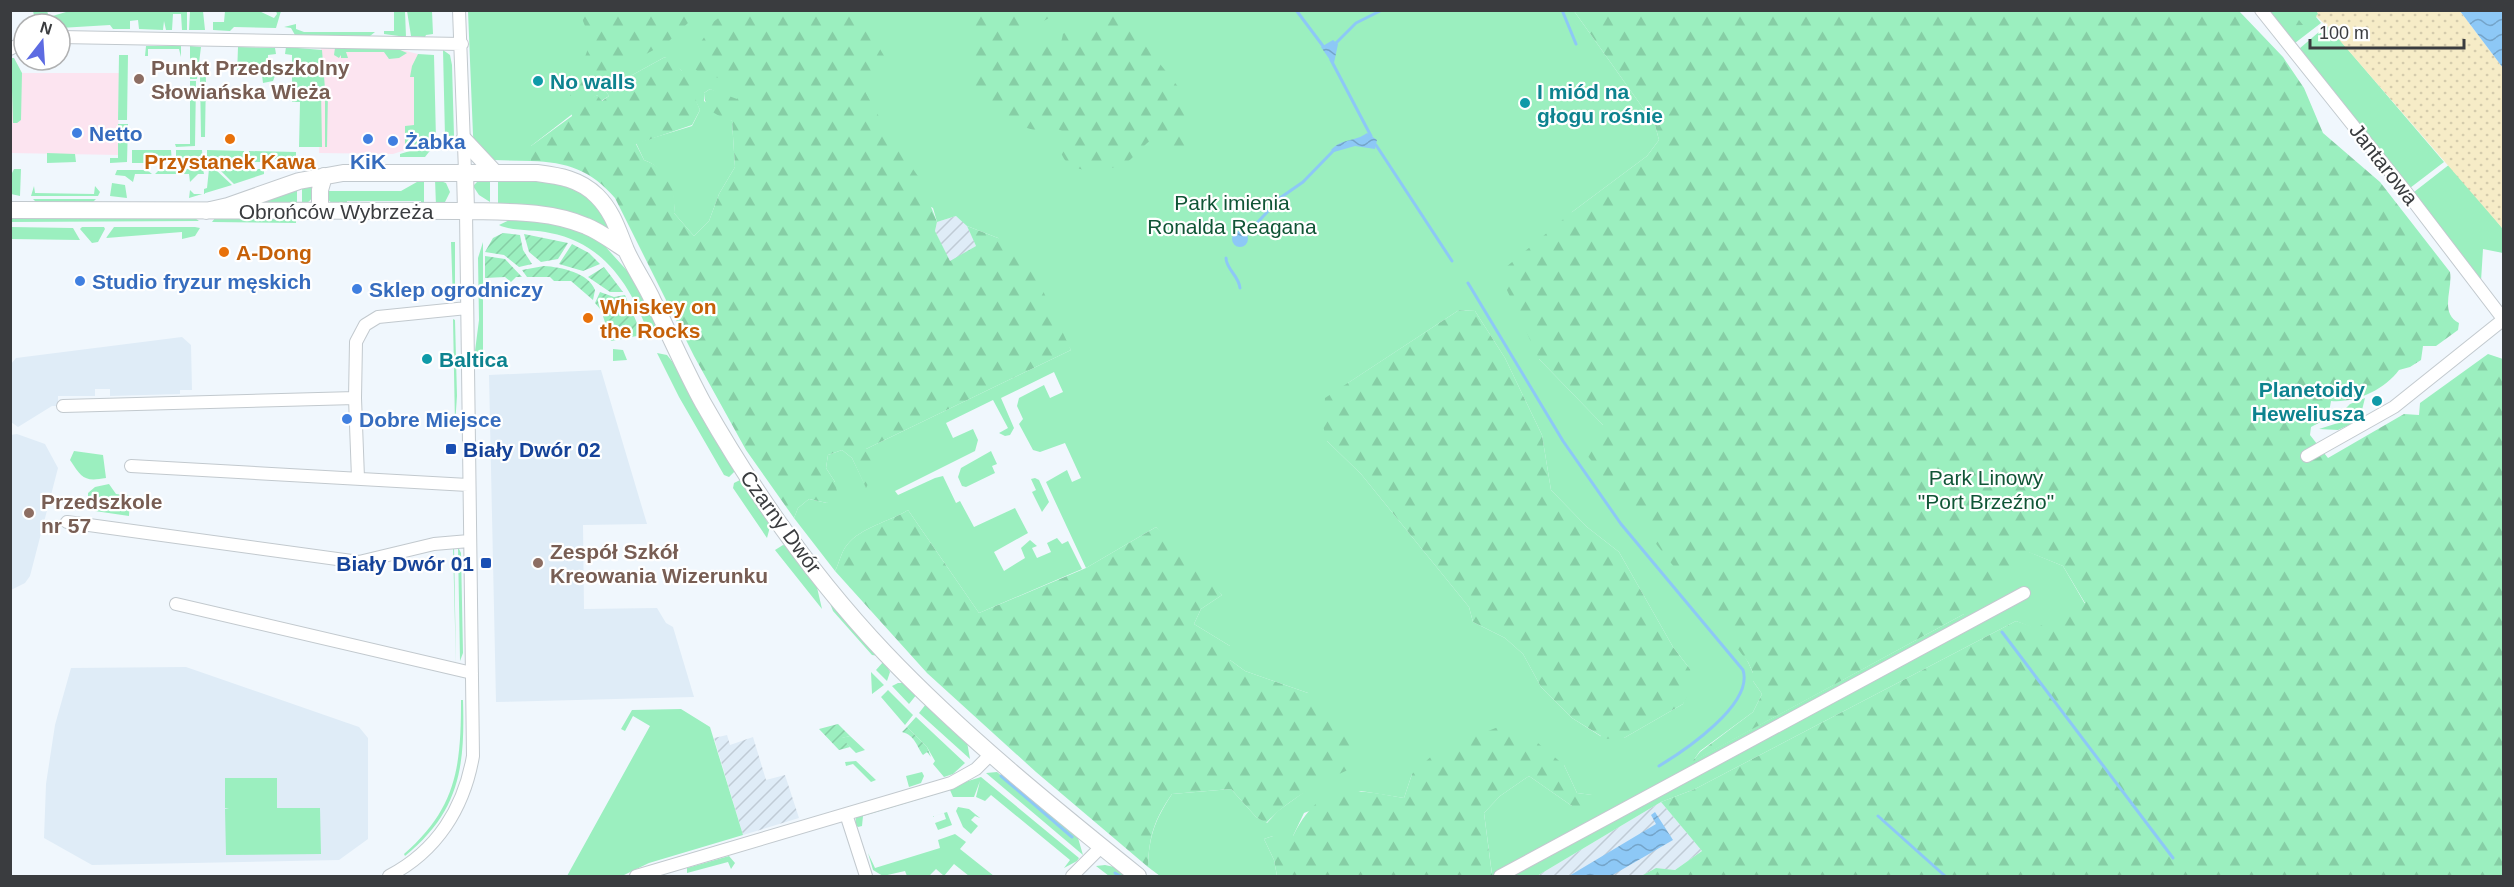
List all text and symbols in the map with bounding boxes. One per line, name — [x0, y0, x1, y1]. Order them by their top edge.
north arrow — [12, 12, 72, 72]
scale bar — [2310, 12, 2464, 50]
text: N — [38, 18, 54, 38]
text: 100 m — [2319, 23, 2369, 43]
place label: Punkt Przedszkolny Słowiańska Wieża — [151, 56, 350, 103]
place label: No walls — [550, 70, 635, 93]
marker: Punkt Przedszkolny Słowiańska Wieża — [132, 72, 146, 86]
marker: No walls — [531, 74, 545, 88]
place label: I miód na głogu rośnie — [1537, 80, 1663, 127]
marker: I miód na głogu rośnie — [1518, 96, 1532, 110]
street label: Jantarowa — [2345, 119, 2423, 210]
place label: Netto — [89, 122, 143, 145]
marker: Netto — [70, 126, 84, 140]
place label: Żabka — [405, 130, 466, 153]
marker: Przystanek Kawa — [223, 132, 237, 146]
marker: KiK — [361, 132, 375, 146]
marker: Żabka — [386, 134, 400, 148]
place label: Przystanek Kawa — [144, 150, 316, 173]
place label: KiK — [350, 150, 386, 173]
park label: Park imienia Ronalda Reagana — [1147, 191, 1317, 238]
street label: Obrońców Wybrzeża — [239, 200, 434, 223]
place label: A-Dong — [236, 241, 312, 264]
marker: A-Dong — [217, 245, 231, 259]
place label: Studio fryzur męskich — [92, 270, 311, 293]
marker: Studio fryzur męskich — [73, 274, 87, 288]
place label: Sklep ogrodniczy — [369, 278, 543, 301]
marker: Sklep ogrodniczy — [350, 282, 364, 296]
place label: Whiskey on the Rocks — [600, 295, 717, 342]
marker: Whiskey on the Rocks — [581, 311, 595, 325]
place label: Baltica — [439, 348, 508, 371]
marker: Baltica — [420, 352, 434, 366]
place label: Planetoidy Heweliusza — [2252, 378, 2365, 425]
marker: Planetoidy Heweliusza — [2370, 394, 2384, 408]
place label: Dobre Miejsce — [359, 408, 501, 431]
marker: Dobre Miejsce — [340, 412, 354, 426]
place label: Biały Dwór 02 — [463, 438, 601, 461]
marker: Biały Dwór 02 — [444, 442, 458, 456]
street label: Czarny Dwór — [736, 466, 826, 578]
park label: Park Linowy "Port Brzeźno" — [1918, 466, 2054, 513]
place label: Przedszkole nr 57 — [41, 490, 162, 537]
marker: Przedszkole nr 57 — [22, 506, 36, 520]
place label: Zespół Szkół Kreowania Wizerunku — [550, 540, 768, 587]
place label: Biały Dwór 01 — [336, 552, 474, 575]
marker: Biały Dwór 01 — [479, 556, 493, 570]
marker: Zespół Szkół Kreowania Wizerunku — [531, 556, 545, 570]

